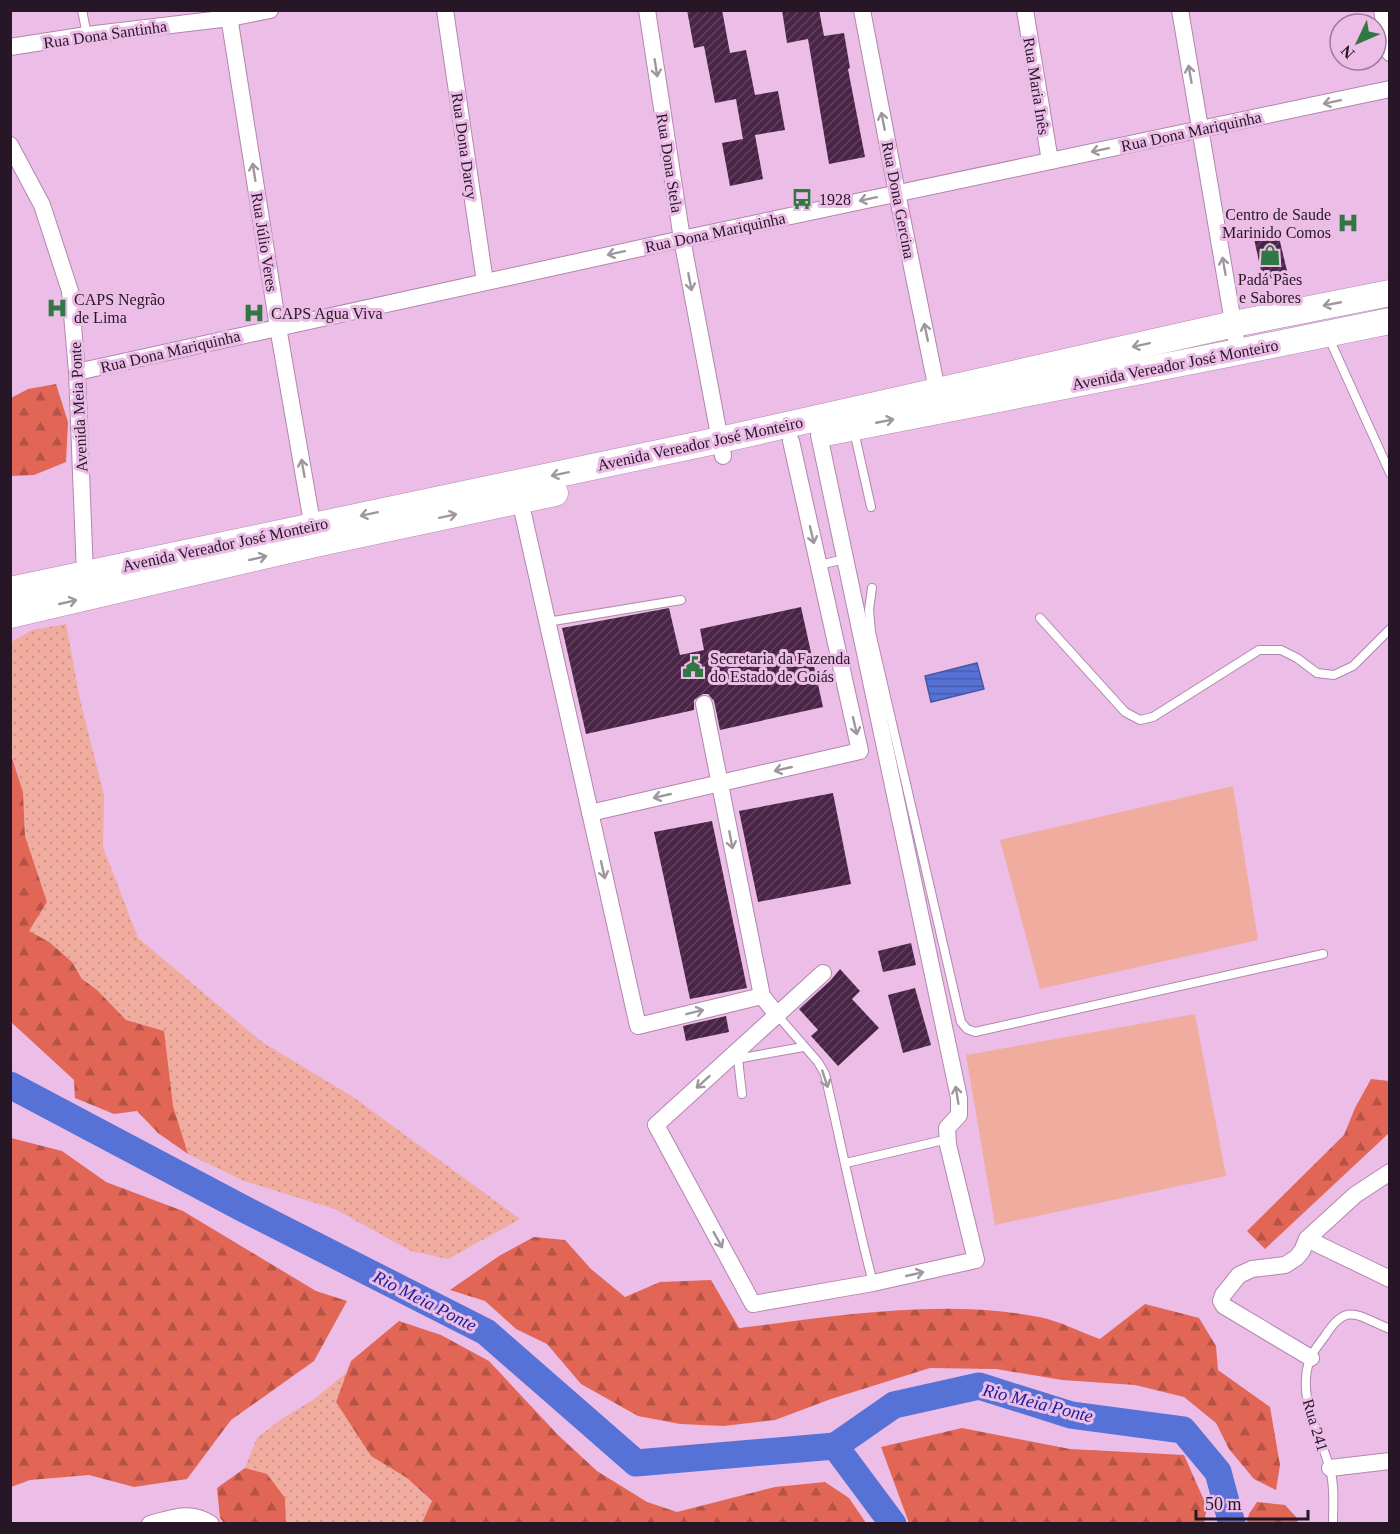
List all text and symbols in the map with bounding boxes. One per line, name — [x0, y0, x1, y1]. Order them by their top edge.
north arrow — [1328, 12, 1388, 72]
street label: Rua Dona Santinha — [42, 17, 168, 52]
street label: Rua Maria Inês — [1020, 36, 1053, 136]
text: N — [1337, 42, 1358, 62]
one-way arrow — [651, 58, 662, 78]
one-way arrow — [1185, 65, 1196, 85]
street label: Rua Dona Darcy — [448, 92, 480, 201]
one-way arrow — [1323, 96, 1342, 108]
street label: Rua Dona Mariquinha — [1119, 108, 1263, 156]
one-way arrow — [877, 111, 888, 131]
street label: Rua Dona Stela — [653, 112, 686, 214]
street label: Rua Dona Gercina — [879, 140, 918, 260]
one-way arrow — [1091, 145, 1110, 157]
one-way arrow — [248, 163, 259, 182]
bus stop icon: 1928 — [790, 187, 814, 211]
street label: Rua Júlio Veres — [248, 191, 281, 293]
place label: 1928 — [819, 191, 851, 208]
one-way arrow — [859, 194, 878, 206]
place label: Centro de Saude Marinido Comos — [1222, 206, 1331, 241]
street label: Rua Dona Mariquinha — [643, 209, 787, 257]
hospital icon: Centro de Saude Marinido Comos — [1336, 211, 1360, 235]
shop icon: Padá Pães e Sabores — [1258, 243, 1282, 267]
one-way arrow — [607, 248, 626, 259]
one-way arrow — [1218, 257, 1229, 277]
one-way arrow — [685, 271, 696, 291]
place label: Padá Pães e Sabores — [1238, 271, 1302, 306]
place label: CAPS Negrão de Lima — [74, 291, 165, 326]
hospital icon: CAPS Negrão de Lima — [45, 296, 69, 320]
one-way arrow — [1323, 299, 1342, 311]
hospital icon: CAPS Agua Viva — [242, 301, 266, 325]
place label: CAPS Agua Viva — [271, 305, 383, 323]
one-way arrow — [919, 323, 931, 342]
street label: Rua Dona Mariquinha — [98, 327, 242, 377]
street label: Avenida Vereador José Monteiro — [1071, 336, 1280, 393]
one-way arrow — [1132, 339, 1151, 351]
street label: Avenida Meia Ponte — [67, 341, 90, 473]
street label: Avenida Vereador José Monteiro — [596, 413, 804, 474]
one-way arrow — [874, 415, 894, 426]
one-way arrow — [297, 459, 308, 478]
one-way arrow — [551, 468, 570, 480]
one-way arrow — [360, 508, 379, 520]
one-way arrow — [438, 510, 457, 521]
street label: Avenida Vereador José Monteiro — [121, 514, 329, 575]
one-way arrow — [807, 525, 818, 545]
one-way arrow — [248, 551, 267, 563]
one-way arrow — [58, 595, 77, 607]
place label: Secretaria da Fazenda do Estado de Goiás — [710, 650, 850, 685]
public building icon: Secretaria da Fazenda do Estado de Goiás — [681, 655, 705, 679]
one-way arrow — [849, 716, 861, 735]
one-way arrow — [773, 763, 792, 775]
one-way arrow — [653, 791, 672, 803]
one-way arrow — [726, 830, 737, 850]
one-way arrow — [598, 860, 609, 880]
one-way arrow — [685, 1006, 704, 1018]
one-way arrow — [820, 1069, 831, 1088]
one-way arrow — [695, 1076, 711, 1089]
one-way arrow — [952, 1086, 963, 1105]
one-way arrow — [712, 1231, 724, 1248]
water label: Rio Meia Ponte — [369, 1266, 480, 1336]
one-way arrow — [905, 1268, 924, 1279]
water label: Rio Meia Ponte — [980, 1379, 1095, 1426]
street label: Rua 241 — [1300, 1397, 1332, 1453]
scale bar — [1196, 1483, 1308, 1521]
text: 50 m — [1205, 1494, 1242, 1514]

